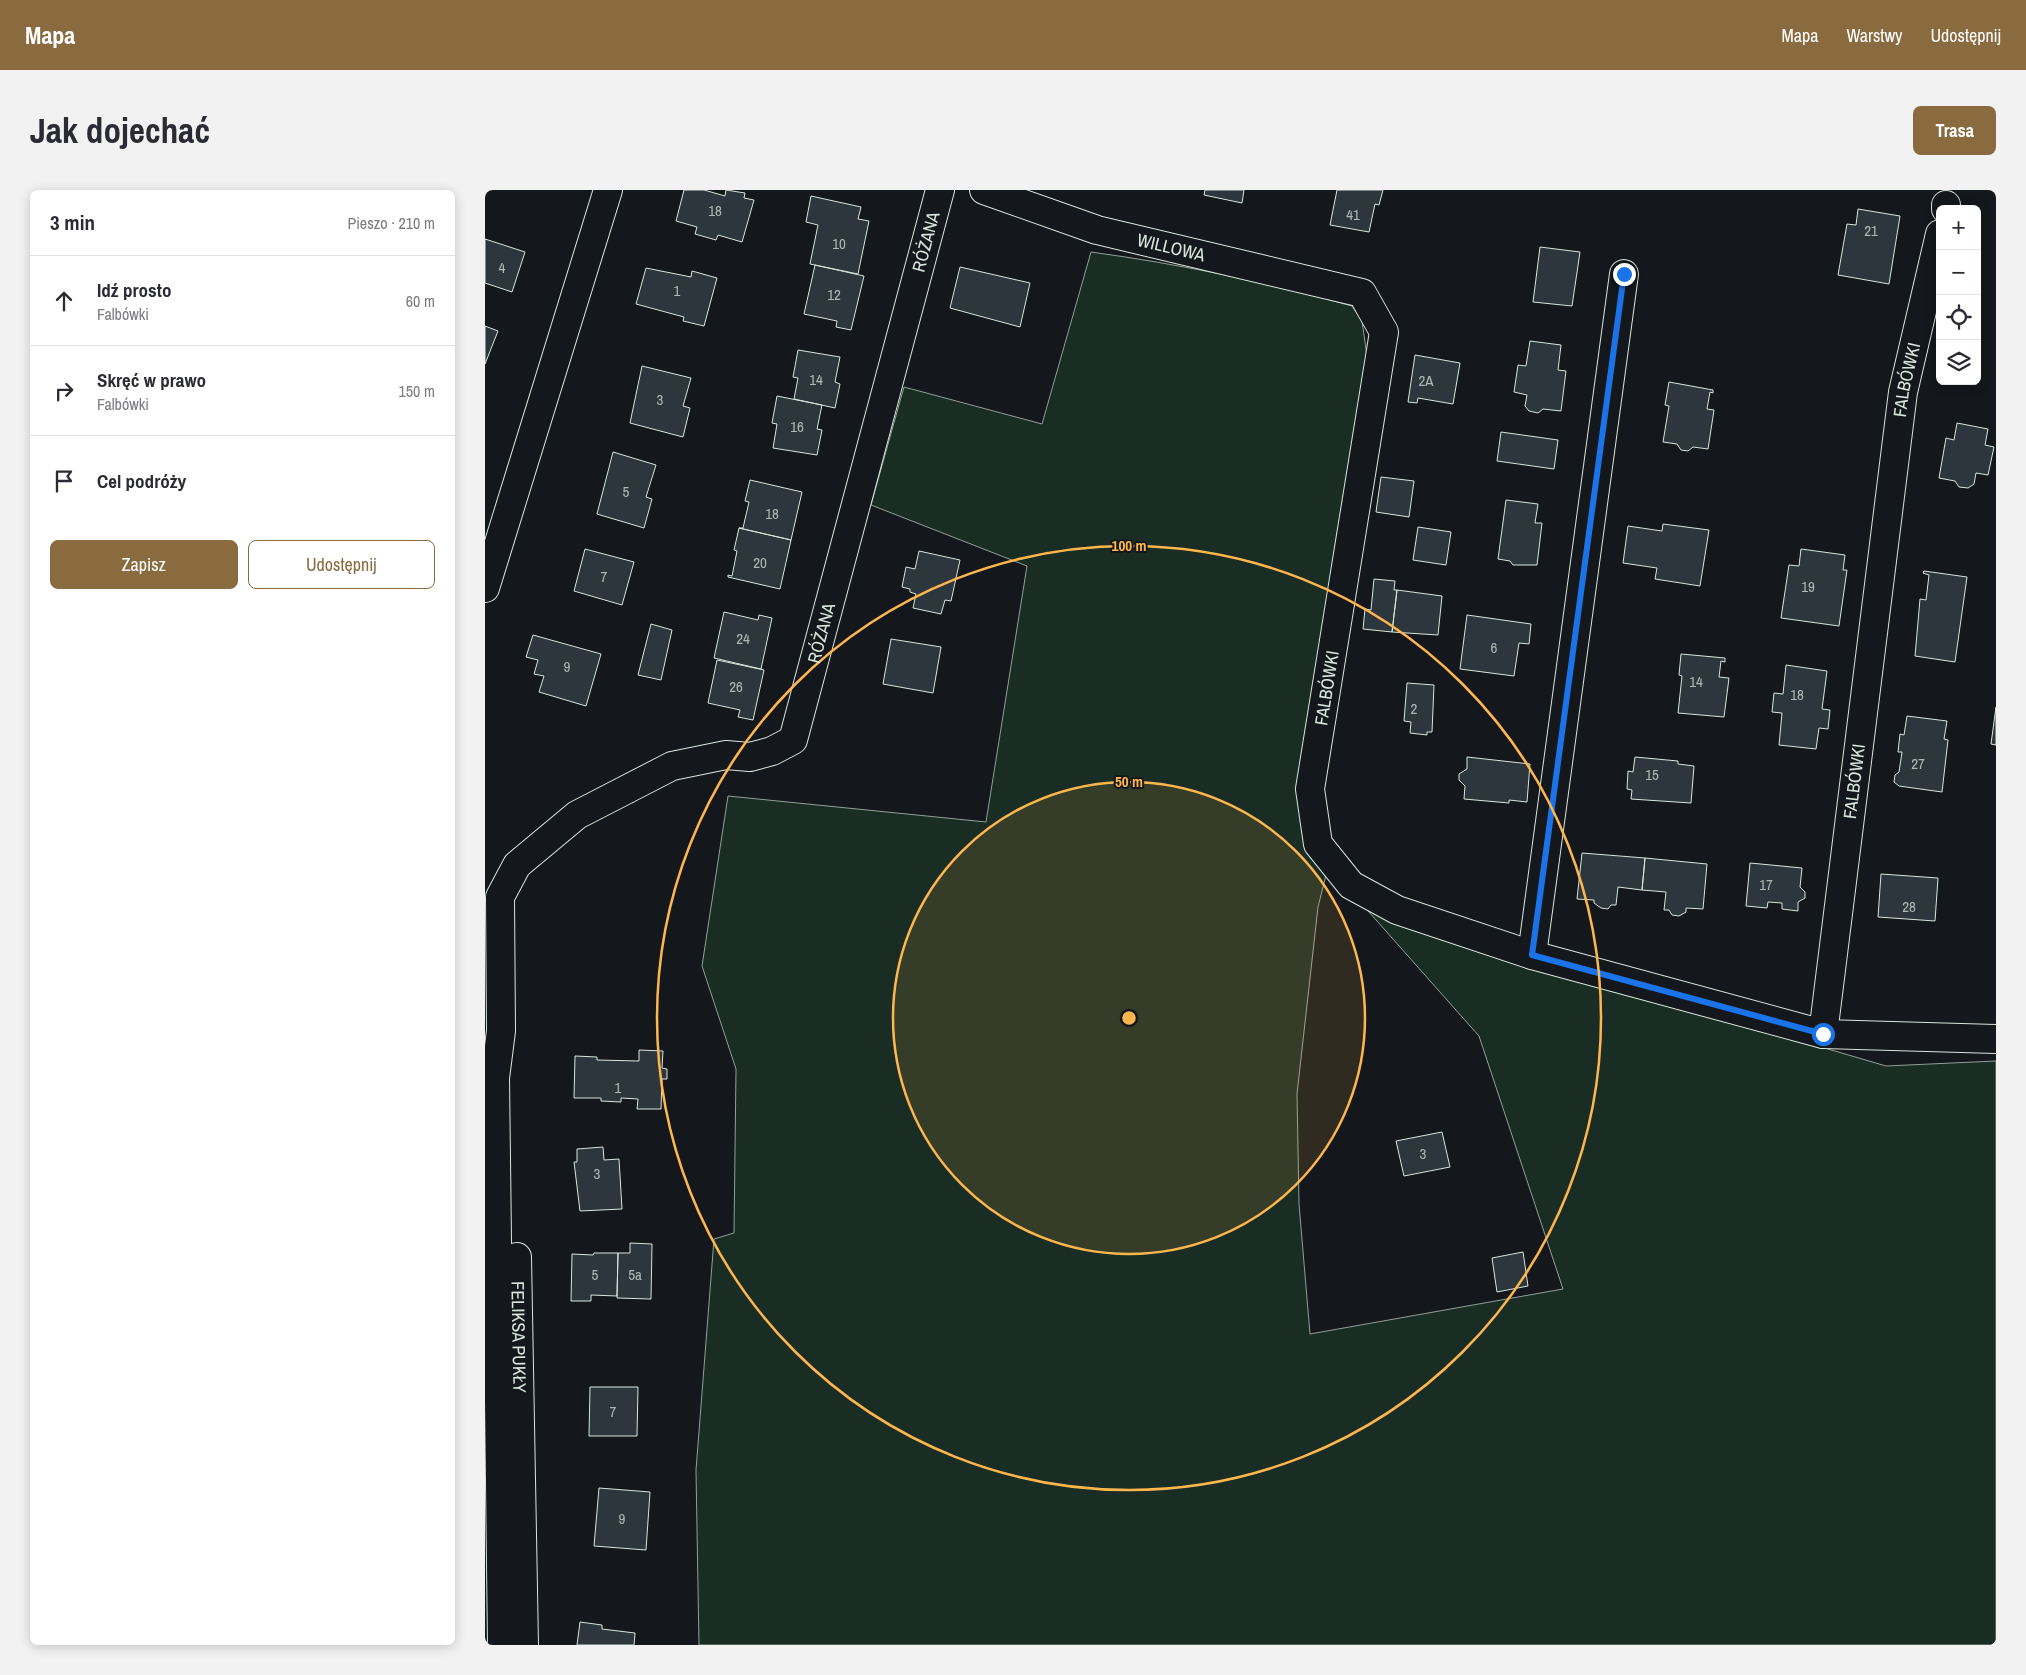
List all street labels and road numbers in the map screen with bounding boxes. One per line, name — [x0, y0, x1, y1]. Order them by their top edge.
street label: RÓŻANA — [906, 209, 946, 275]
street label: WILLOWA — [1135, 227, 1208, 267]
street label: FALBÓWKI — [1887, 340, 1926, 418]
street label: RÓŻANA — [801, 600, 841, 666]
street label: FALBÓWKI — [1308, 649, 1345, 727]
street label: FALBÓWKI — [1837, 742, 1871, 820]
street label: FELIKSA PUKŁY — [505, 1281, 532, 1393]

